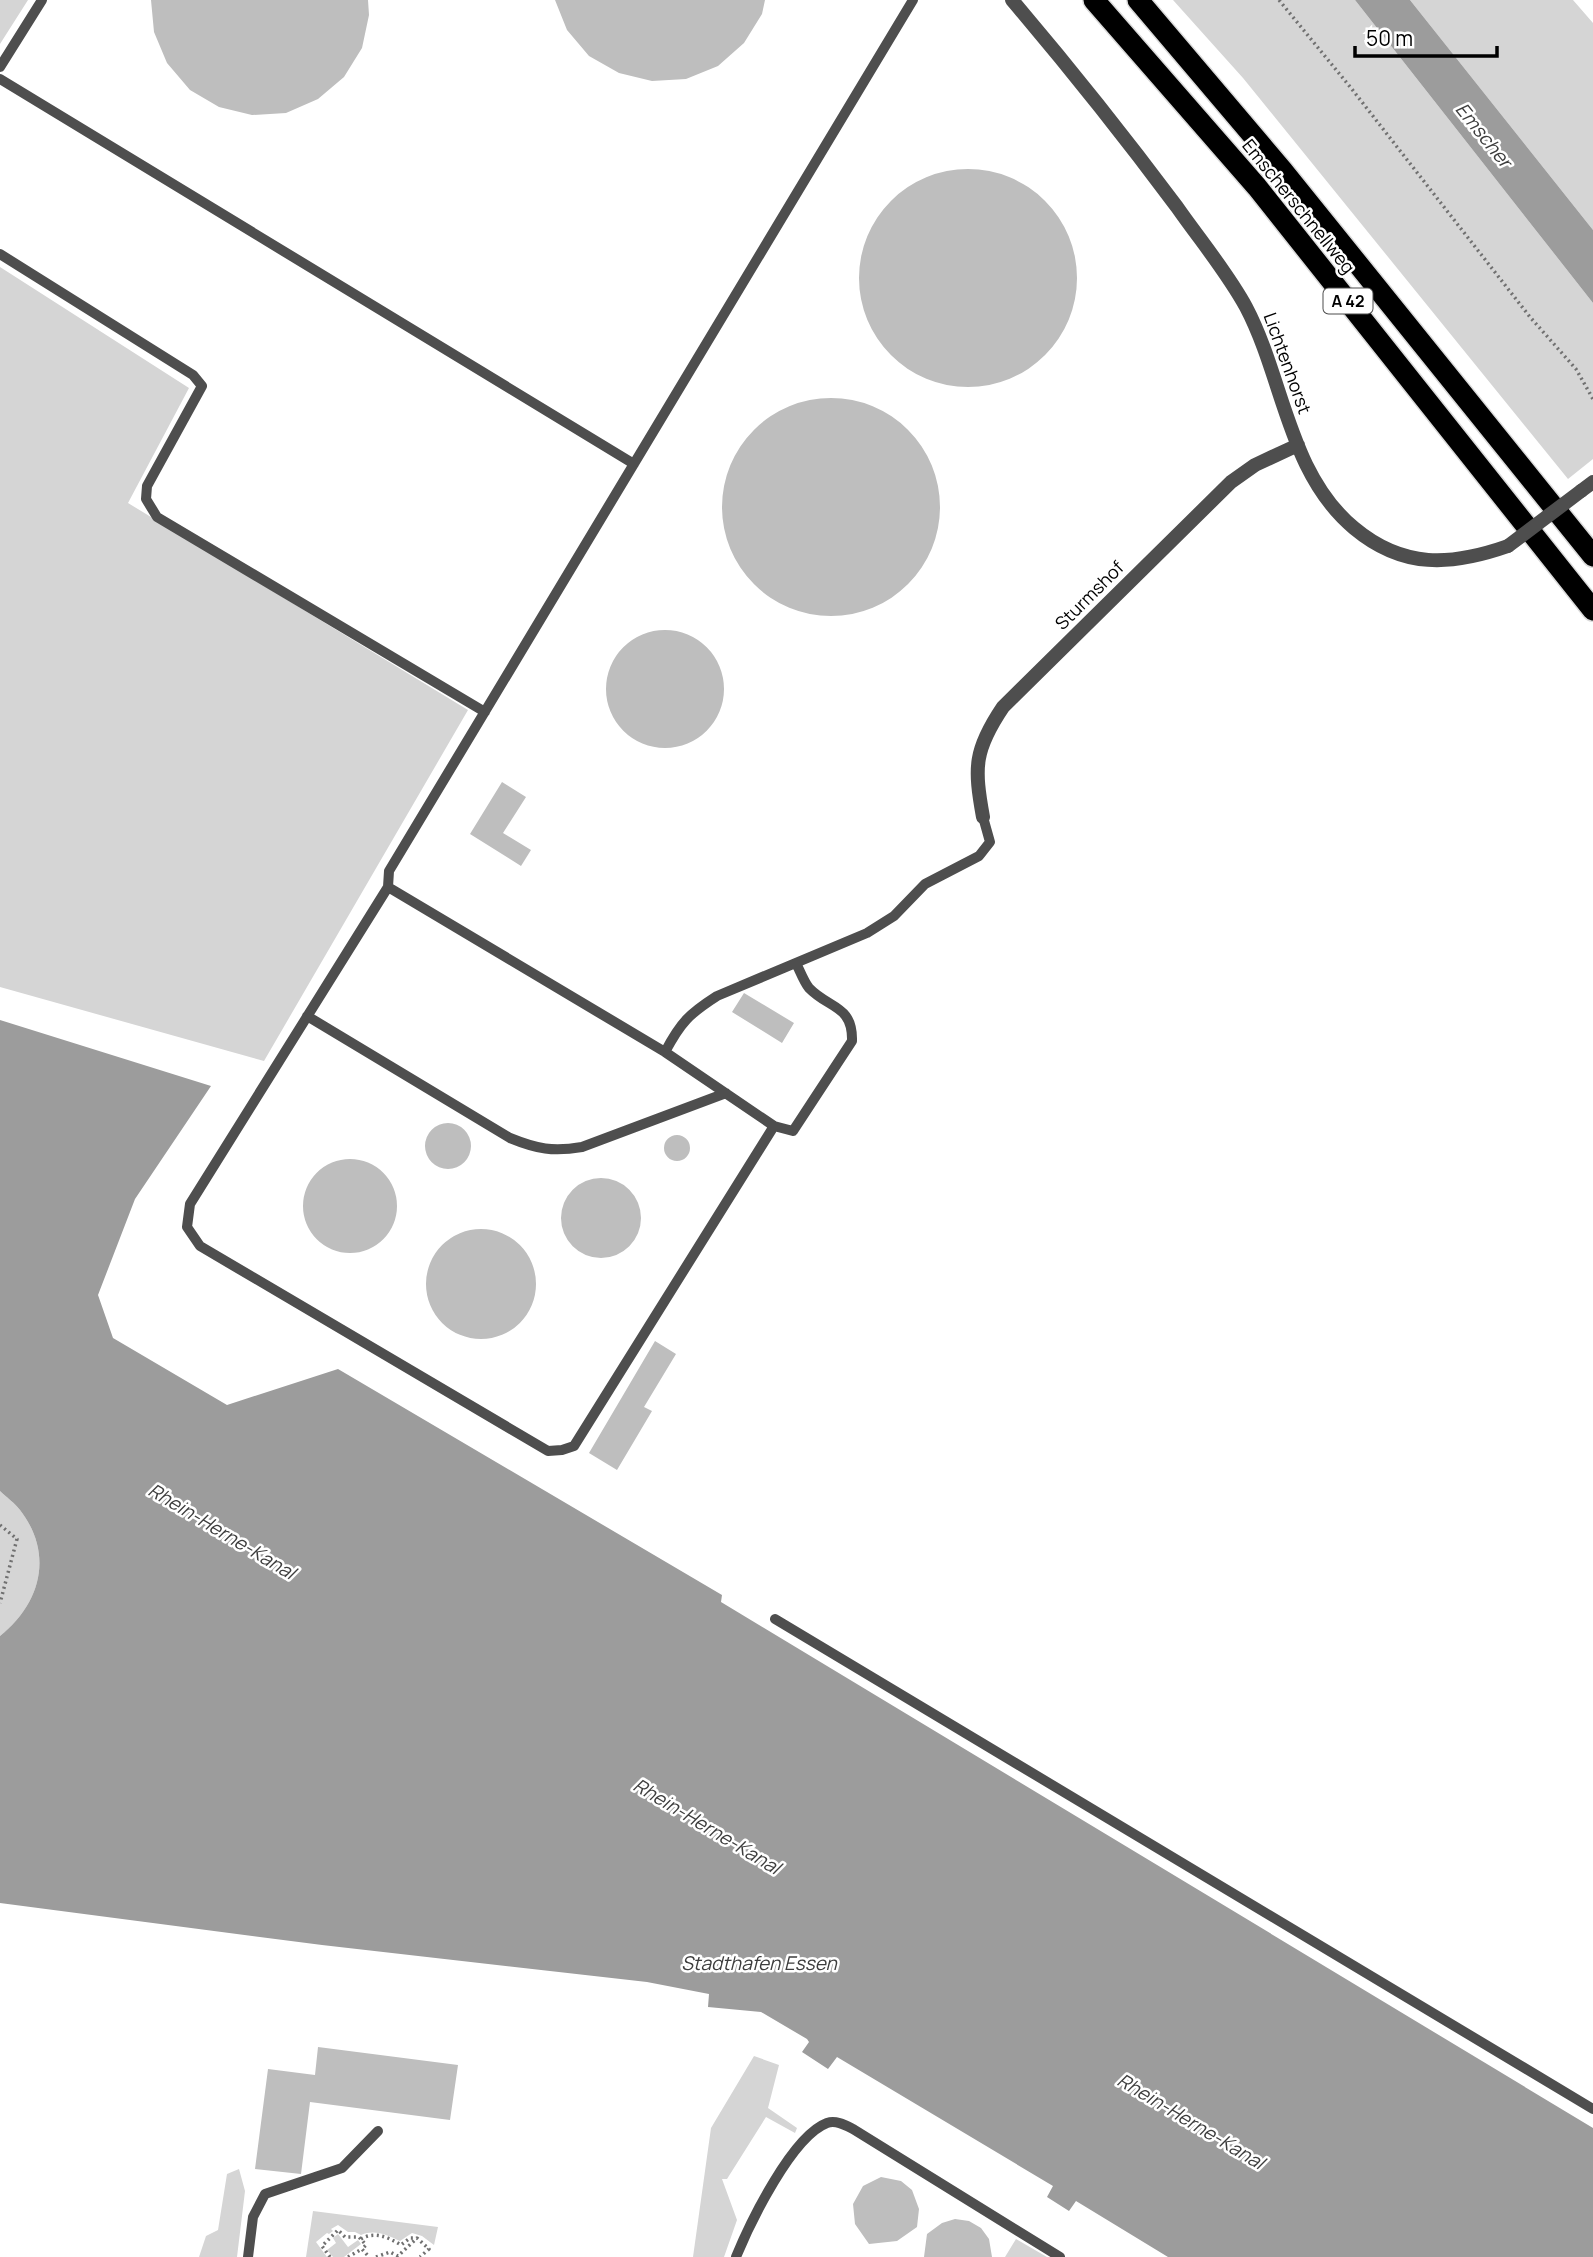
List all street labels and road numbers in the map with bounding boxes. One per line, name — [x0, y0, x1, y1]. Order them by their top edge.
street label: Emscherschnellweg — [1237, 134, 1361, 278]
road number: A 42 — [1324, 288, 1372, 314]
street label: Lichtenhorst — [1259, 309, 1317, 417]
street label: Sturmshof — [1049, 555, 1129, 635]

